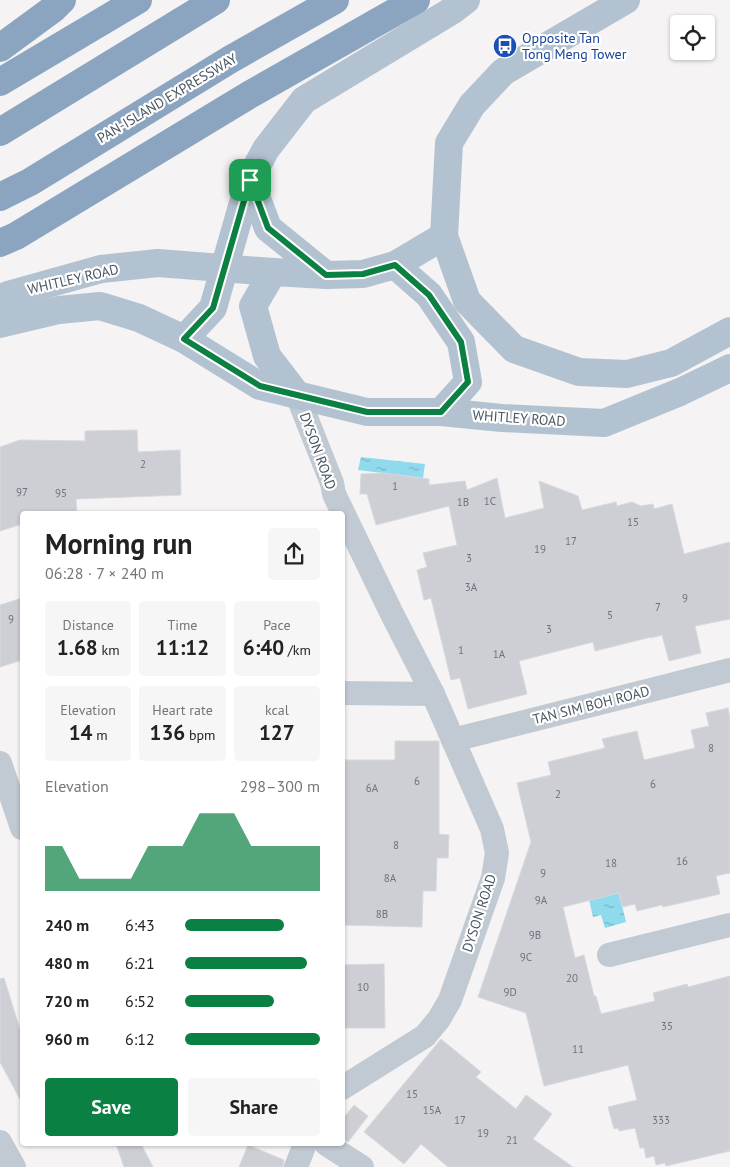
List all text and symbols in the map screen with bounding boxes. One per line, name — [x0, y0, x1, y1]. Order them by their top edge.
map controls — [670, 15, 715, 60]
button: locate — [670, 15, 715, 60]
place label: Opposite Tan Tong Meng Tower — [522, 29, 627, 63]
bus stop icon: Opposite Tan Tong Meng Tower — [492, 33, 518, 59]
street label: PAN-ISLAND EXPRESSWAY — [94, 49, 240, 147]
pin — [229, 159, 271, 201]
icon: arrive — [236, 166, 264, 194]
street label: WHITLEY ROAD — [26, 260, 120, 298]
street label: WHITLEY ROAD — [472, 406, 566, 430]
street label: DYSON ROAD — [296, 410, 340, 492]
house number: 2 — [140, 457, 146, 471]
house number: 1 — [392, 479, 398, 493]
house number: 97 — [16, 485, 28, 499]
house number: 95 — [55, 486, 67, 500]
house number: 1C — [484, 494, 496, 508]
house number: 1B — [457, 495, 469, 509]
house number: 15 — [627, 515, 639, 529]
text: Morning run — [45, 525, 193, 562]
button: share — [268, 528, 320, 580]
house number: 17 — [565, 534, 577, 548]
house number: 19 — [534, 542, 546, 556]
house number: 3 — [466, 551, 472, 565]
text: 06:28 · 7 × 240 m — [45, 563, 164, 583]
house number: 3A — [465, 580, 478, 594]
house number: 9 — [682, 591, 688, 605]
house number: 7 — [655, 600, 661, 614]
house number: 5 — [607, 608, 613, 622]
house number: 9 — [8, 612, 14, 626]
text: Distance — [63, 616, 114, 634]
text: Time — [167, 616, 198, 634]
text: Pace — [263, 616, 291, 634]
house number: 3 — [546, 622, 552, 636]
text: 1.68 — [57, 634, 98, 661]
text: 11:12 — [156, 634, 209, 661]
text: 6:40 — [243, 634, 284, 661]
text: km — [98, 641, 120, 659]
text: /km — [284, 641, 311, 659]
house number: 1 — [458, 643, 464, 657]
house number: 1A — [493, 647, 506, 661]
street label: TAN SIM BOH ROAD — [531, 682, 651, 728]
text: Elevation — [60, 701, 116, 719]
text: Heart rate — [152, 701, 213, 719]
text: kcal — [265, 701, 289, 719]
text: 14 — [69, 719, 93, 746]
text: 136 — [150, 719, 185, 746]
text: 127 — [259, 719, 295, 746]
text: m — [93, 726, 108, 744]
text: bpm — [185, 726, 215, 744]
house number: 8 — [708, 741, 714, 755]
house number: 6 — [414, 774, 420, 788]
text: Elevation — [45, 776, 109, 796]
text: 298–300 m — [240, 776, 320, 796]
house number: 6 — [650, 777, 656, 791]
house number: 6A — [366, 781, 379, 795]
house number: 2 — [555, 787, 561, 801]
house number: 8 — [393, 838, 399, 852]
house number: 16 — [676, 854, 688, 868]
house number: 18 — [605, 856, 617, 870]
house number: 9 — [540, 866, 546, 880]
house number: 8A — [384, 871, 397, 885]
street label: DYSON ROAD — [458, 872, 500, 954]
house number: 9A — [535, 893, 548, 907]
house number: 8B — [376, 907, 388, 921]
text: 240 m — [45, 915, 89, 935]
text: 6:43 — [125, 915, 155, 935]
house number: 9B — [529, 928, 541, 942]
house number: 9C — [520, 950, 532, 964]
text: 480 m — [45, 953, 89, 973]
text: 6:21 — [125, 953, 155, 973]
house number: 20 — [566, 971, 578, 985]
house number: 10 — [357, 980, 369, 994]
house number: 9D — [503, 985, 517, 999]
text: 720 m — [45, 991, 89, 1011]
text: 6:52 — [125, 991, 155, 1011]
house number: 35 — [661, 1019, 673, 1033]
text: 960 m — [45, 1029, 89, 1049]
text: 6:12 — [125, 1029, 155, 1049]
house number: 11 — [572, 1042, 584, 1056]
button: Save — [45, 1078, 178, 1136]
button: Share — [188, 1078, 320, 1136]
house number: 15 — [406, 1087, 418, 1101]
house number: 15A — [423, 1103, 442, 1117]
house number: 17 — [454, 1113, 466, 1127]
house number: 333 — [652, 1113, 670, 1127]
house number: 19 — [477, 1126, 489, 1140]
house number: 21 — [506, 1133, 518, 1147]

